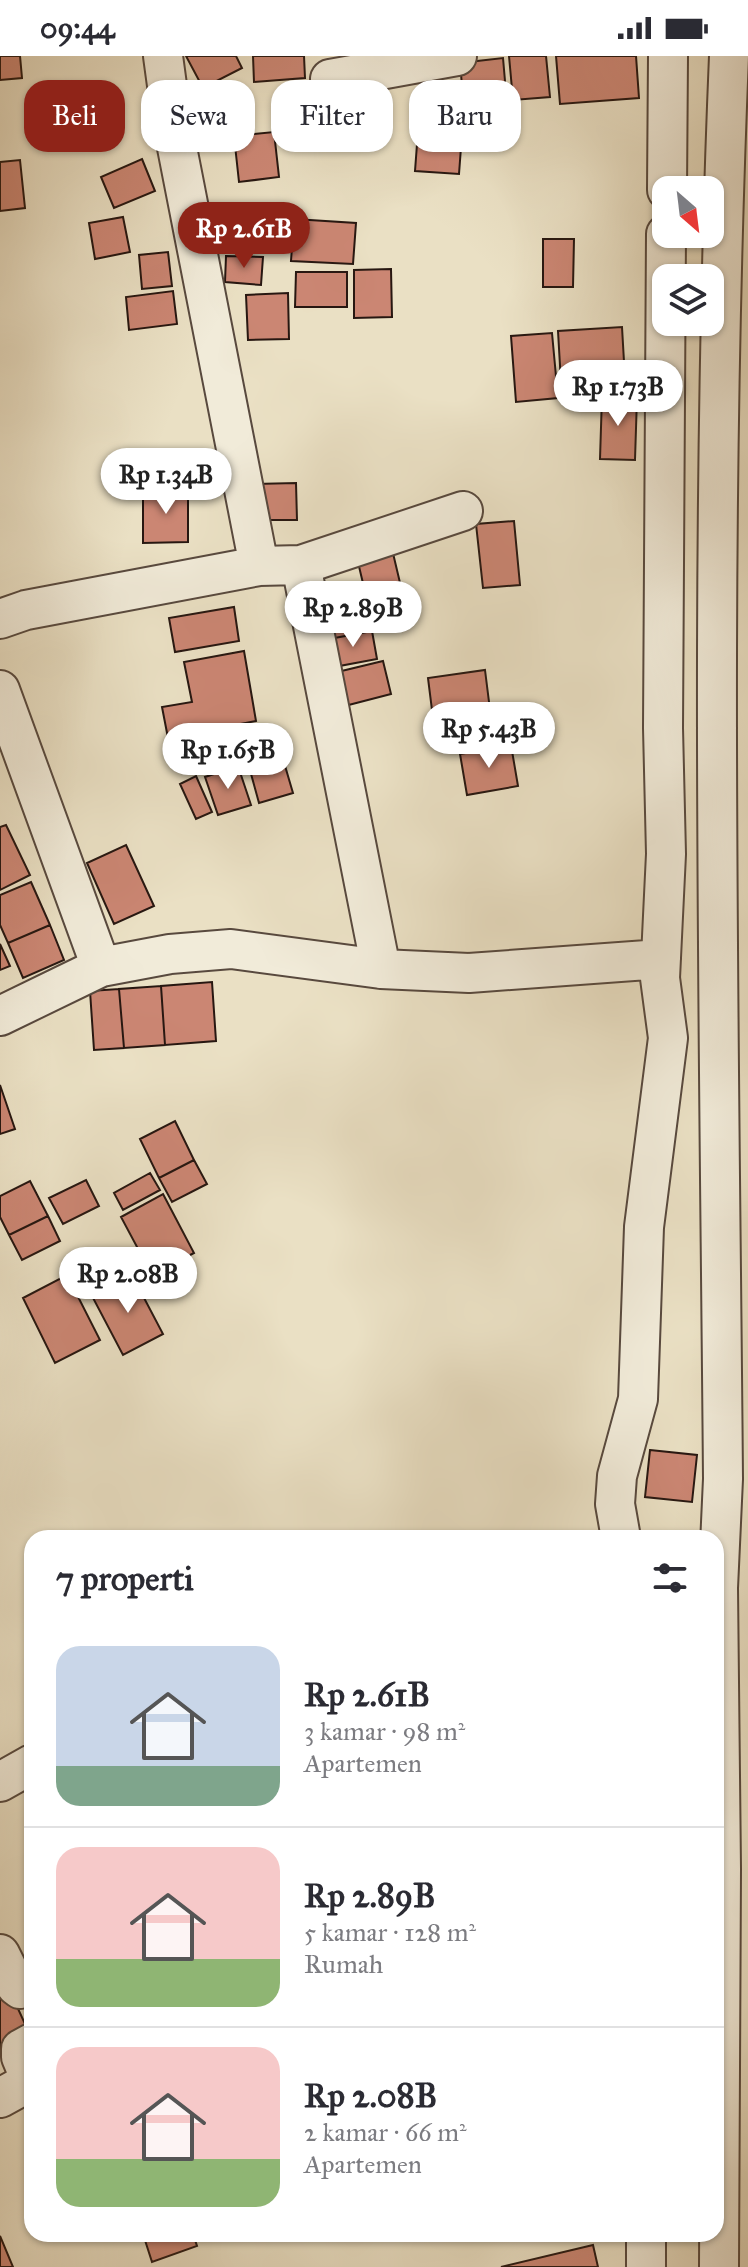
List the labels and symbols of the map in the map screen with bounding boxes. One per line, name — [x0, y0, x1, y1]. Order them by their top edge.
north arrow — [652, 176, 724, 248]
pin: Rp 2.61B — [161, 202, 327, 270]
pin: Rp 1.73B — [535, 360, 701, 428]
pin: Rp 1.34B — [83, 448, 249, 516]
pin: Rp 2.89B — [270, 581, 436, 649]
pin: Rp 5.43B — [406, 702, 572, 770]
pin: Rp 1.65B — [145, 723, 311, 791]
pin: Rp 2.08B — [45, 1247, 211, 1315]

